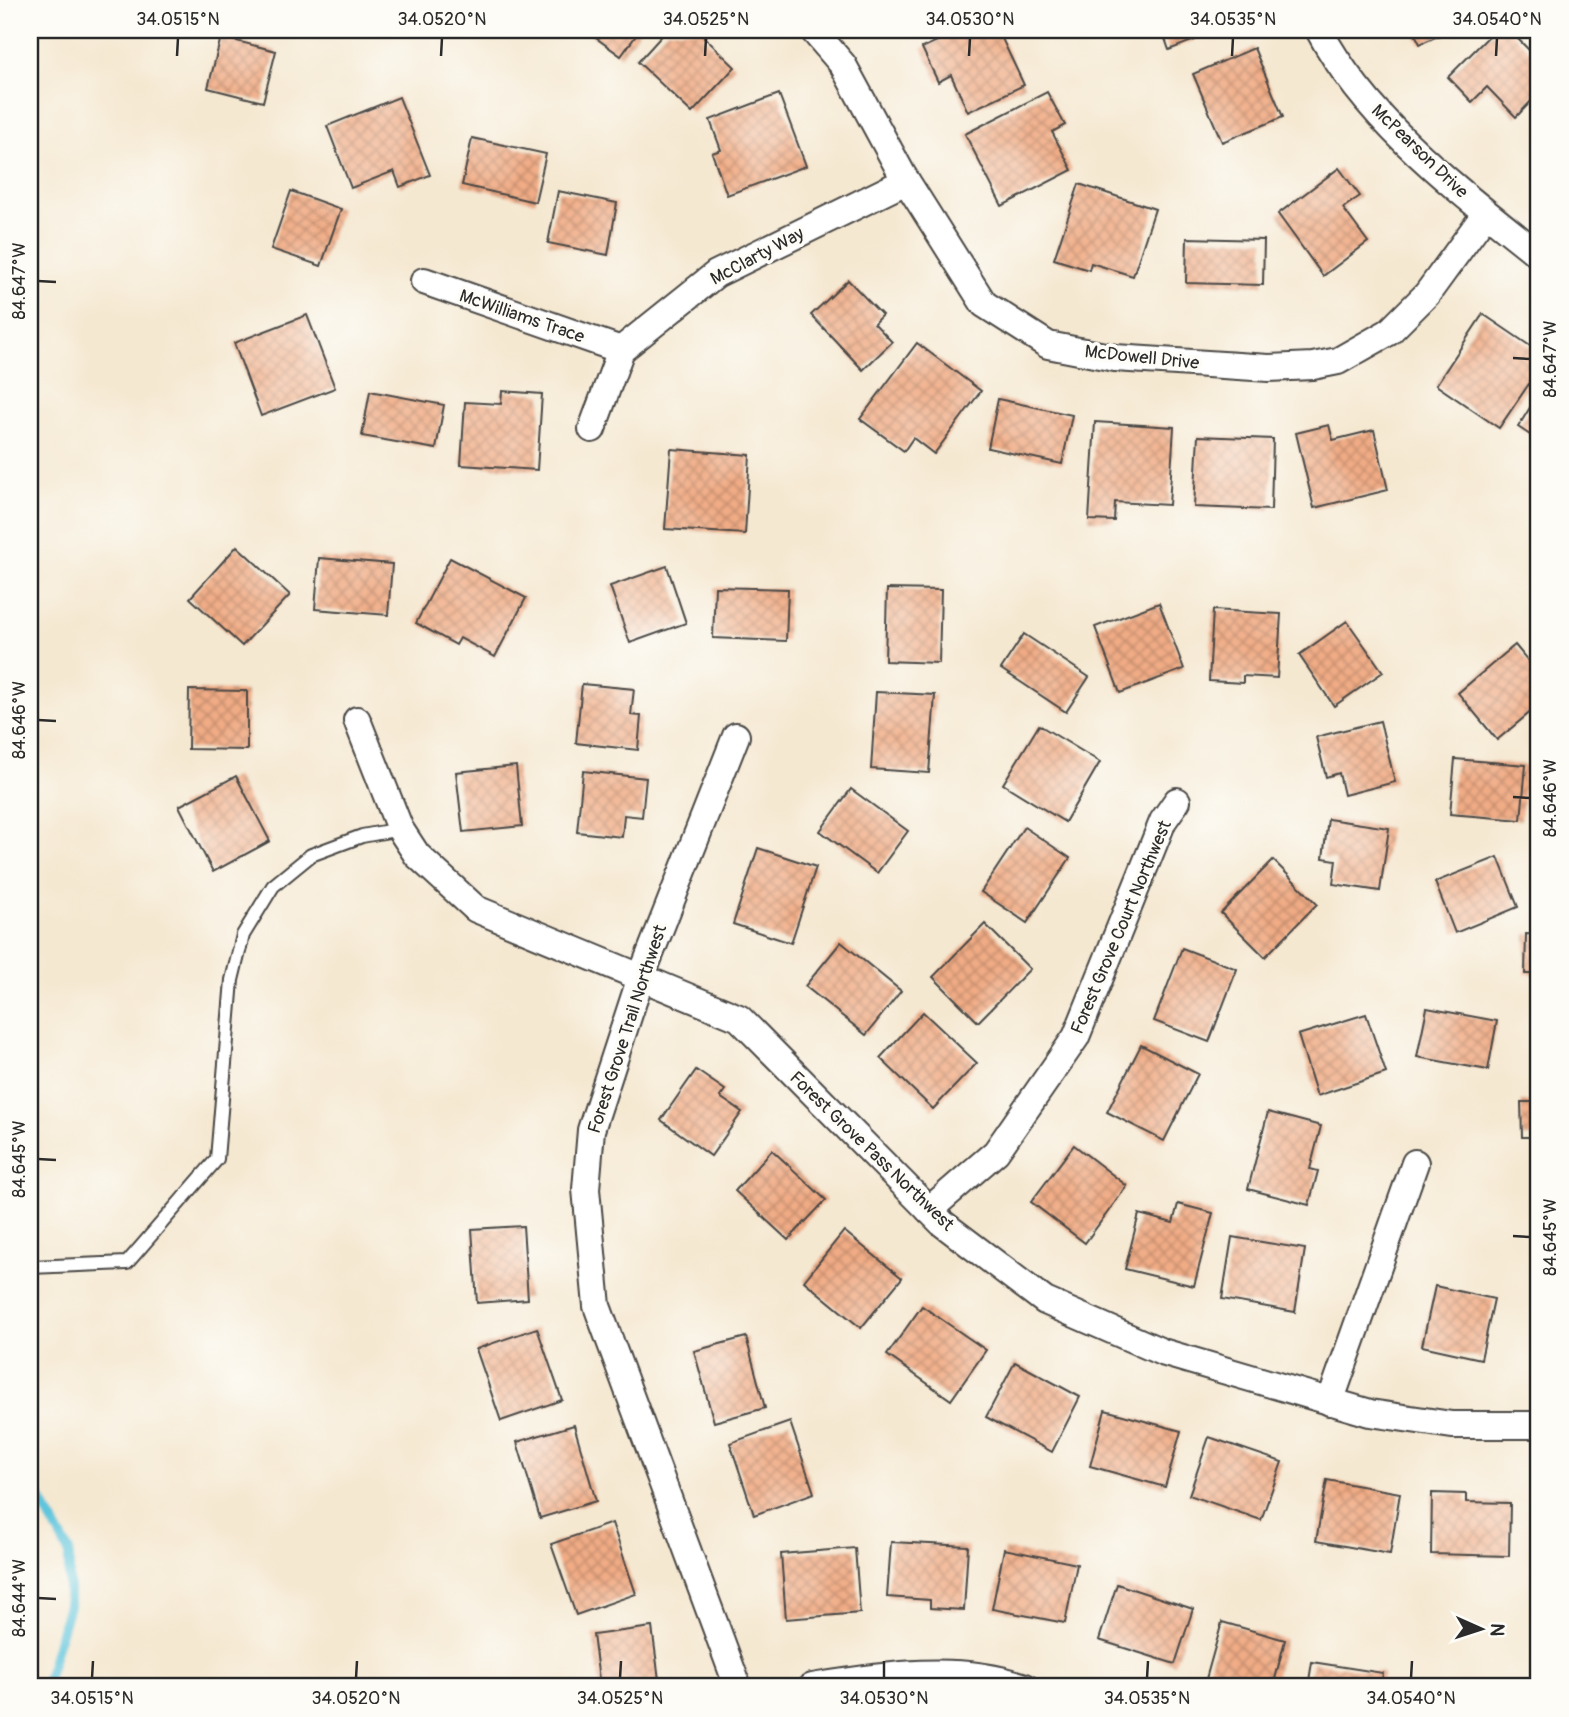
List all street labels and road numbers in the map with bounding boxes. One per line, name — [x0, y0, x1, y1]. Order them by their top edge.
street label: McPearson Drive — [1366, 99, 1473, 203]
street label: McClarty Way — [707, 222, 808, 291]
street label: McWilliams Trace — [456, 284, 588, 349]
street label: McDowell Drive — [1084, 340, 1200, 375]
street label: Forest Grove Court Northwest — [1066, 816, 1177, 1038]
street label: Forest Grove Trail Northwest — [583, 921, 672, 1136]
street label: Forest Grove Pass Northwest — [784, 1067, 959, 1237]

